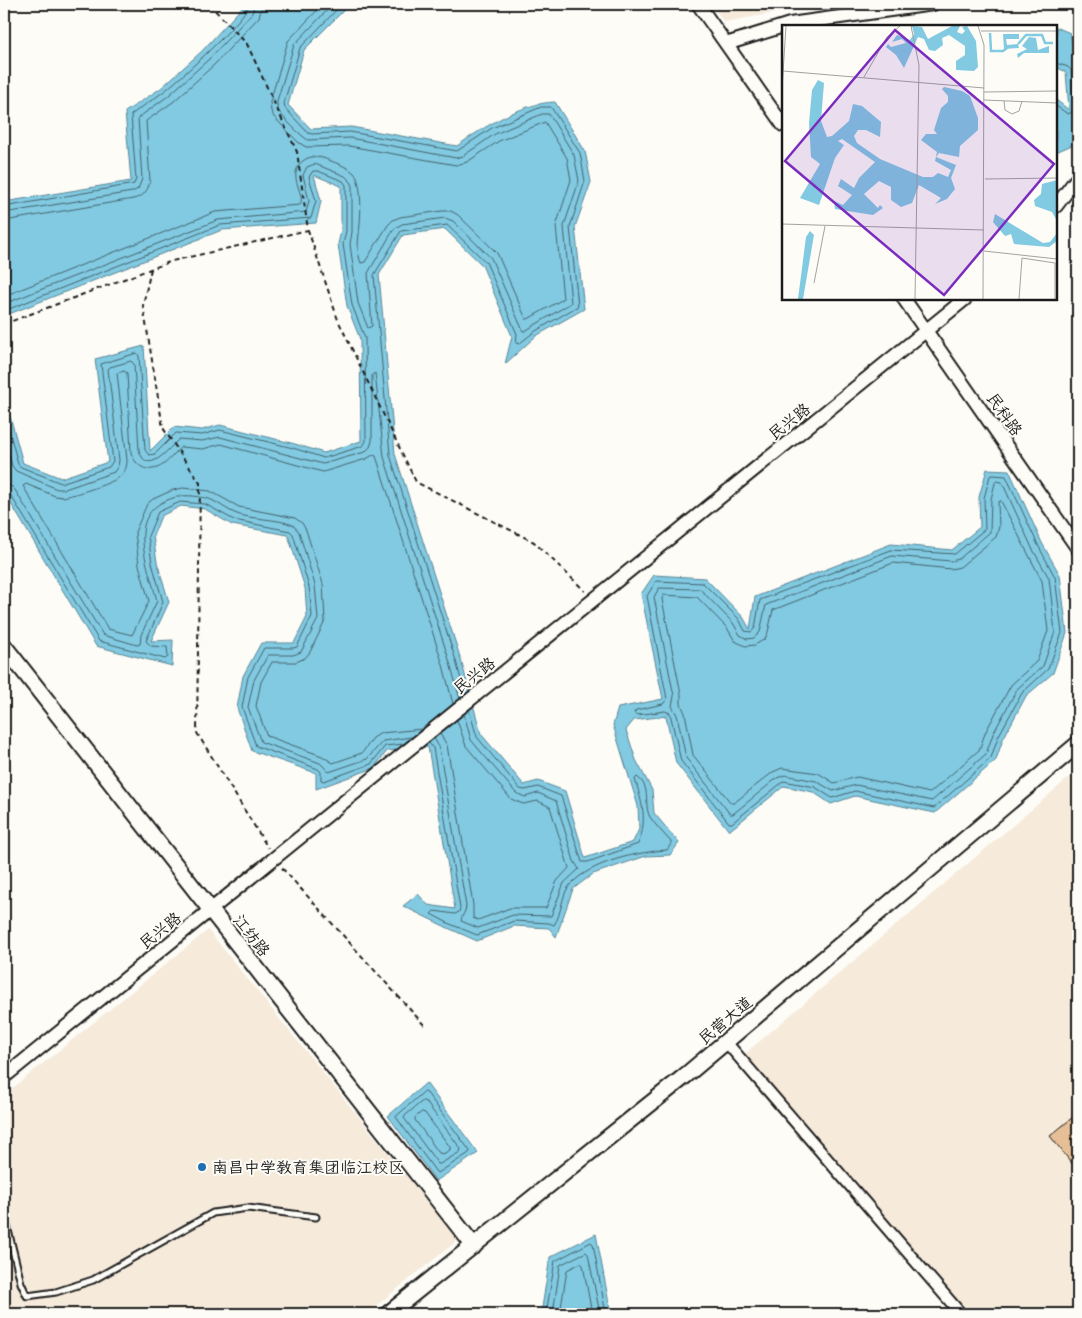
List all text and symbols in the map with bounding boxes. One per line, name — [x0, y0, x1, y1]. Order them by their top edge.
inset map — [782, 25, 1057, 300]
street label: 民科路 — [983, 388, 1028, 439]
street label: 民兴路 — [763, 397, 814, 444]
street label: 民兴路 — [448, 651, 499, 698]
street label: 民兴路 — [134, 906, 185, 953]
street label: 江纺路 — [229, 909, 275, 960]
street label: 民营大道 — [693, 991, 756, 1048]
place label: 南昌中学教育集团临江校区 — [212, 1156, 404, 1177]
marker: 南昌中学教育集团临江校区 — [196, 1161, 208, 1173]

